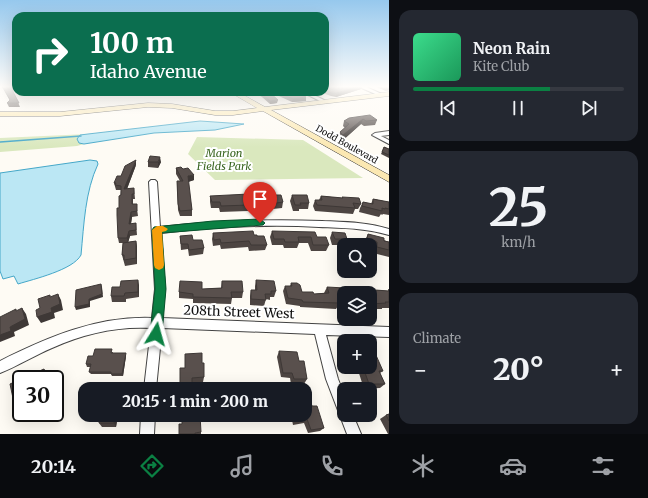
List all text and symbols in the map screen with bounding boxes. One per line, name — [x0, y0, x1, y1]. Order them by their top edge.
text: 100 m — [90, 25, 174, 61]
icon: right — [24, 28, 76, 80]
text: Neon Rain — [473, 39, 550, 58]
text: Kite Club — [473, 58, 529, 75]
text: Idaho Avenue — [90, 60, 207, 83]
icon: previous — [437, 97, 459, 119]
icon: pause — [507, 97, 529, 119]
icon: next — [578, 97, 600, 119]
street label: Dodd Boulevard — [314, 122, 380, 166]
park label: Marion Fields Park — [196, 146, 251, 173]
text: 25 — [489, 175, 548, 240]
pin — [243, 182, 277, 223]
icon: arrive — [249, 188, 271, 210]
text: km/h — [501, 234, 536, 251]
map controls — [337, 238, 377, 422]
button: search — [337, 238, 377, 278]
button: layers — [337, 286, 377, 326]
street label: 208th Street West — [183, 302, 295, 322]
position arrow — [135, 313, 177, 355]
text: Climate — [413, 330, 461, 347]
button: + — [337, 334, 377, 374]
text: 20° — [493, 350, 544, 388]
text: − — [413, 356, 428, 384]
text: + — [609, 356, 624, 384]
speed limit sign: 30 — [12, 370, 64, 422]
button: − — [337, 382, 377, 422]
text: 20:15 · 1 min · 200 m — [122, 392, 268, 411]
icon: directions — [138, 452, 166, 480]
icon: music — [228, 452, 256, 480]
icon: phone — [318, 452, 346, 480]
icon: climate — [409, 452, 437, 480]
icon: car — [499, 452, 527, 480]
icon: filters — [589, 452, 617, 480]
text: 20:14 — [31, 455, 76, 478]

